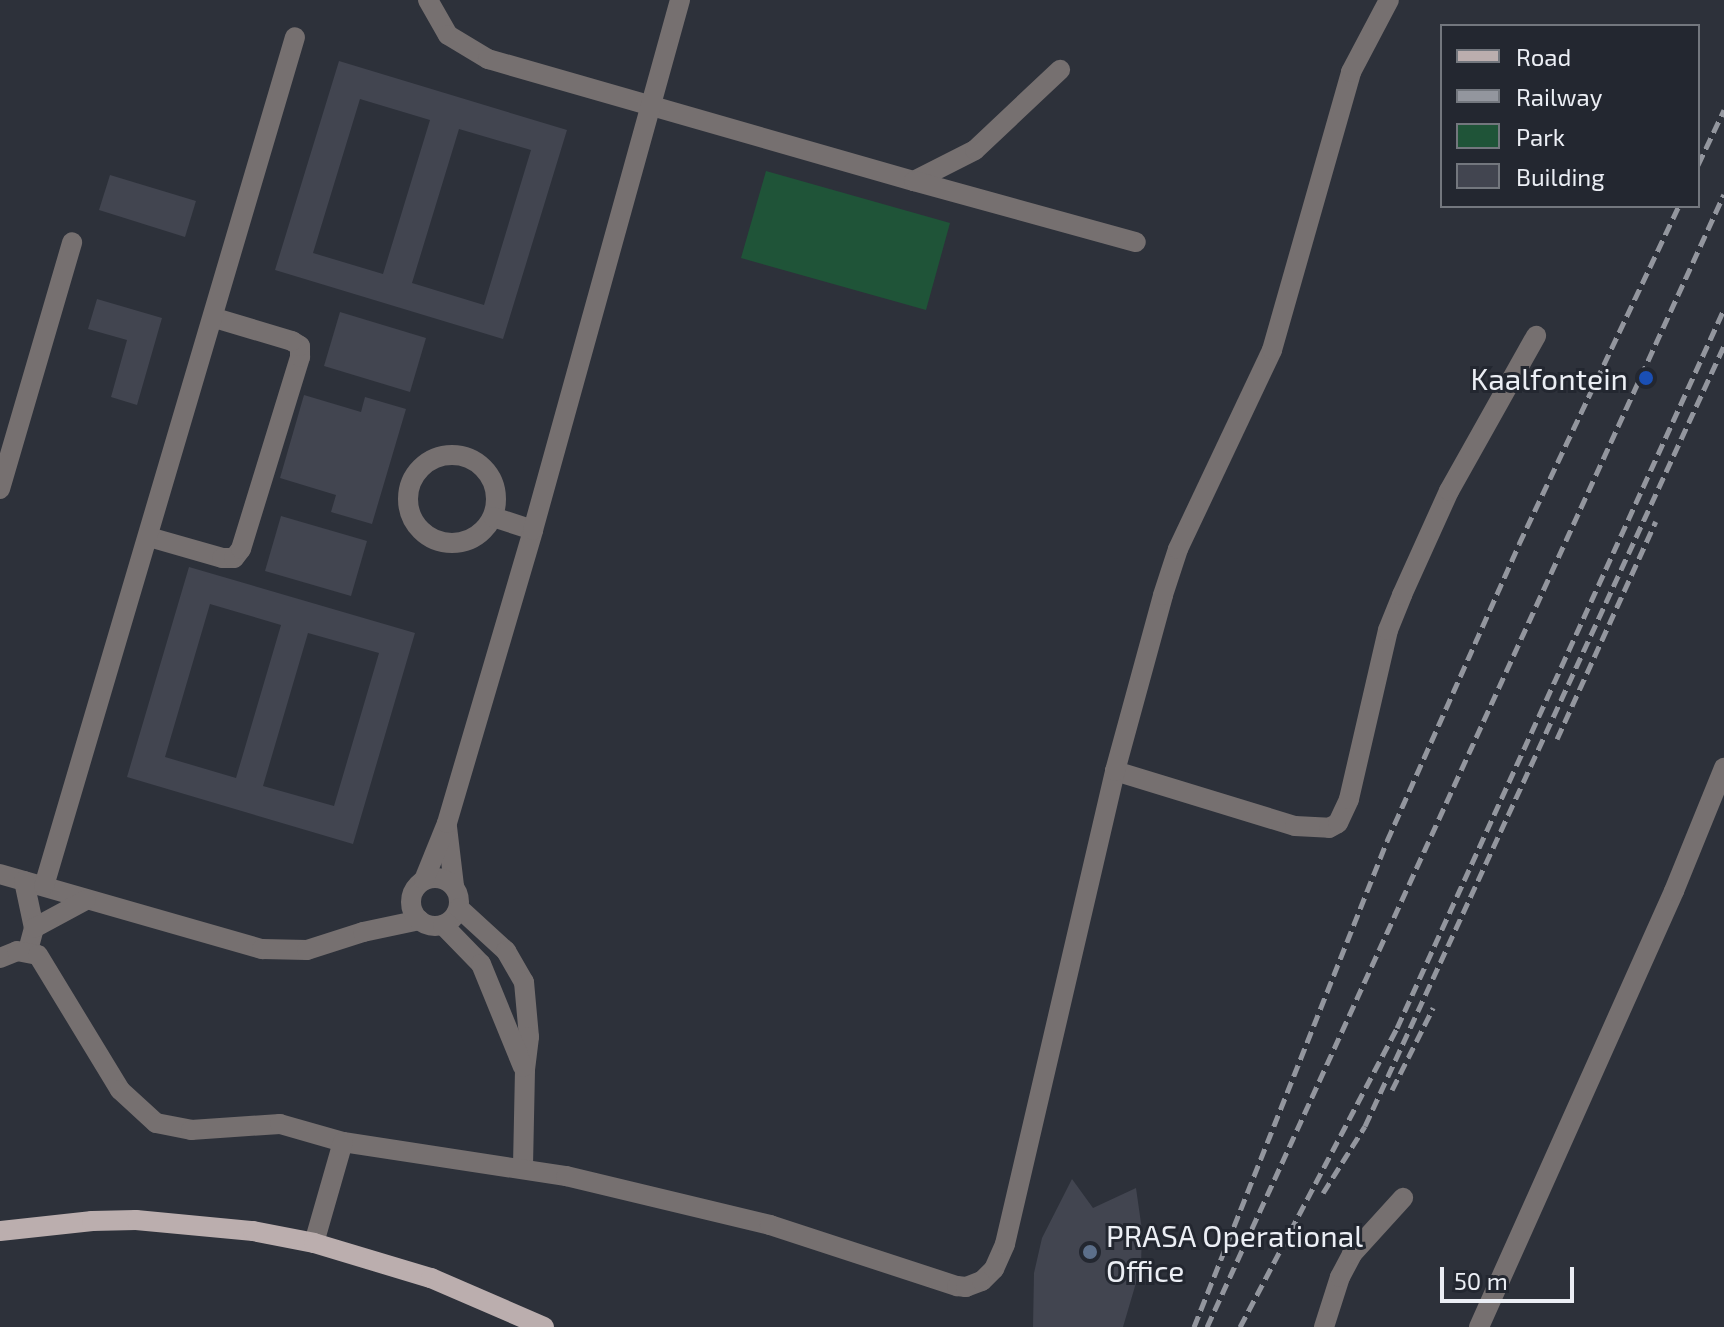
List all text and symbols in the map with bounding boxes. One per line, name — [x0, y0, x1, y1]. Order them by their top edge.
legend — [1440, 24, 1700, 208]
text: Road — [1516, 42, 1571, 71]
text: Railway — [1516, 82, 1602, 111]
text: Park — [1516, 122, 1565, 151]
text: Building — [1516, 162, 1605, 191]
place label: Kaalfontein — [1471, 360, 1628, 396]
marker: Kaalfontein — [1635, 367, 1657, 389]
place label: PRASA Operational Office — [1106, 1217, 1364, 1288]
marker: PRASA Operational Office — [1081, 1243, 1099, 1261]
scale bar — [1444, 1251, 1578, 1301]
text: 50 m — [1454, 1266, 1508, 1295]

